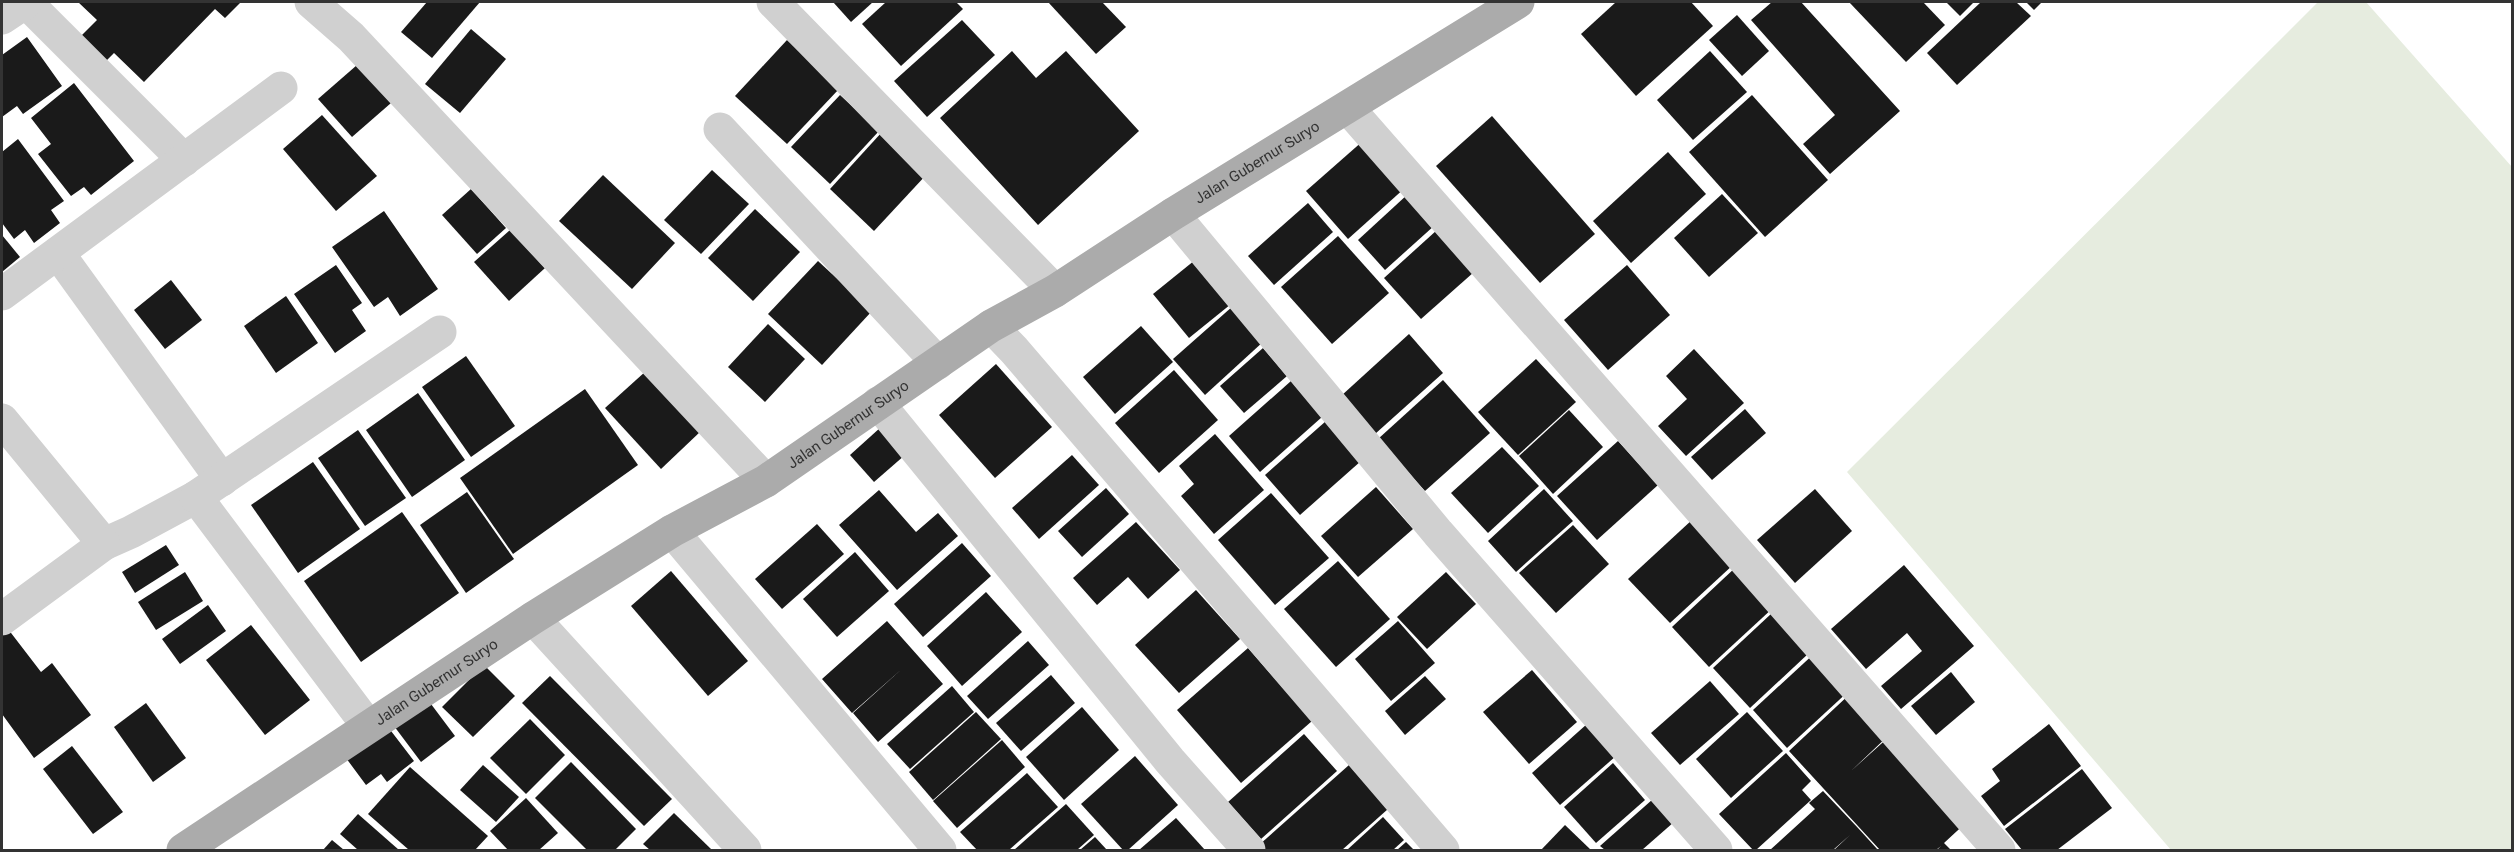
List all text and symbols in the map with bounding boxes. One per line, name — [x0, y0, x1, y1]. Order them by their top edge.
street label: Jalan Gubernur Suryo — [1191, 117, 1323, 208]
street label: Jalan Gubernur Suryo — [784, 376, 912, 473]
street label: Jalan Gubernur Suryo — [372, 635, 501, 729]

